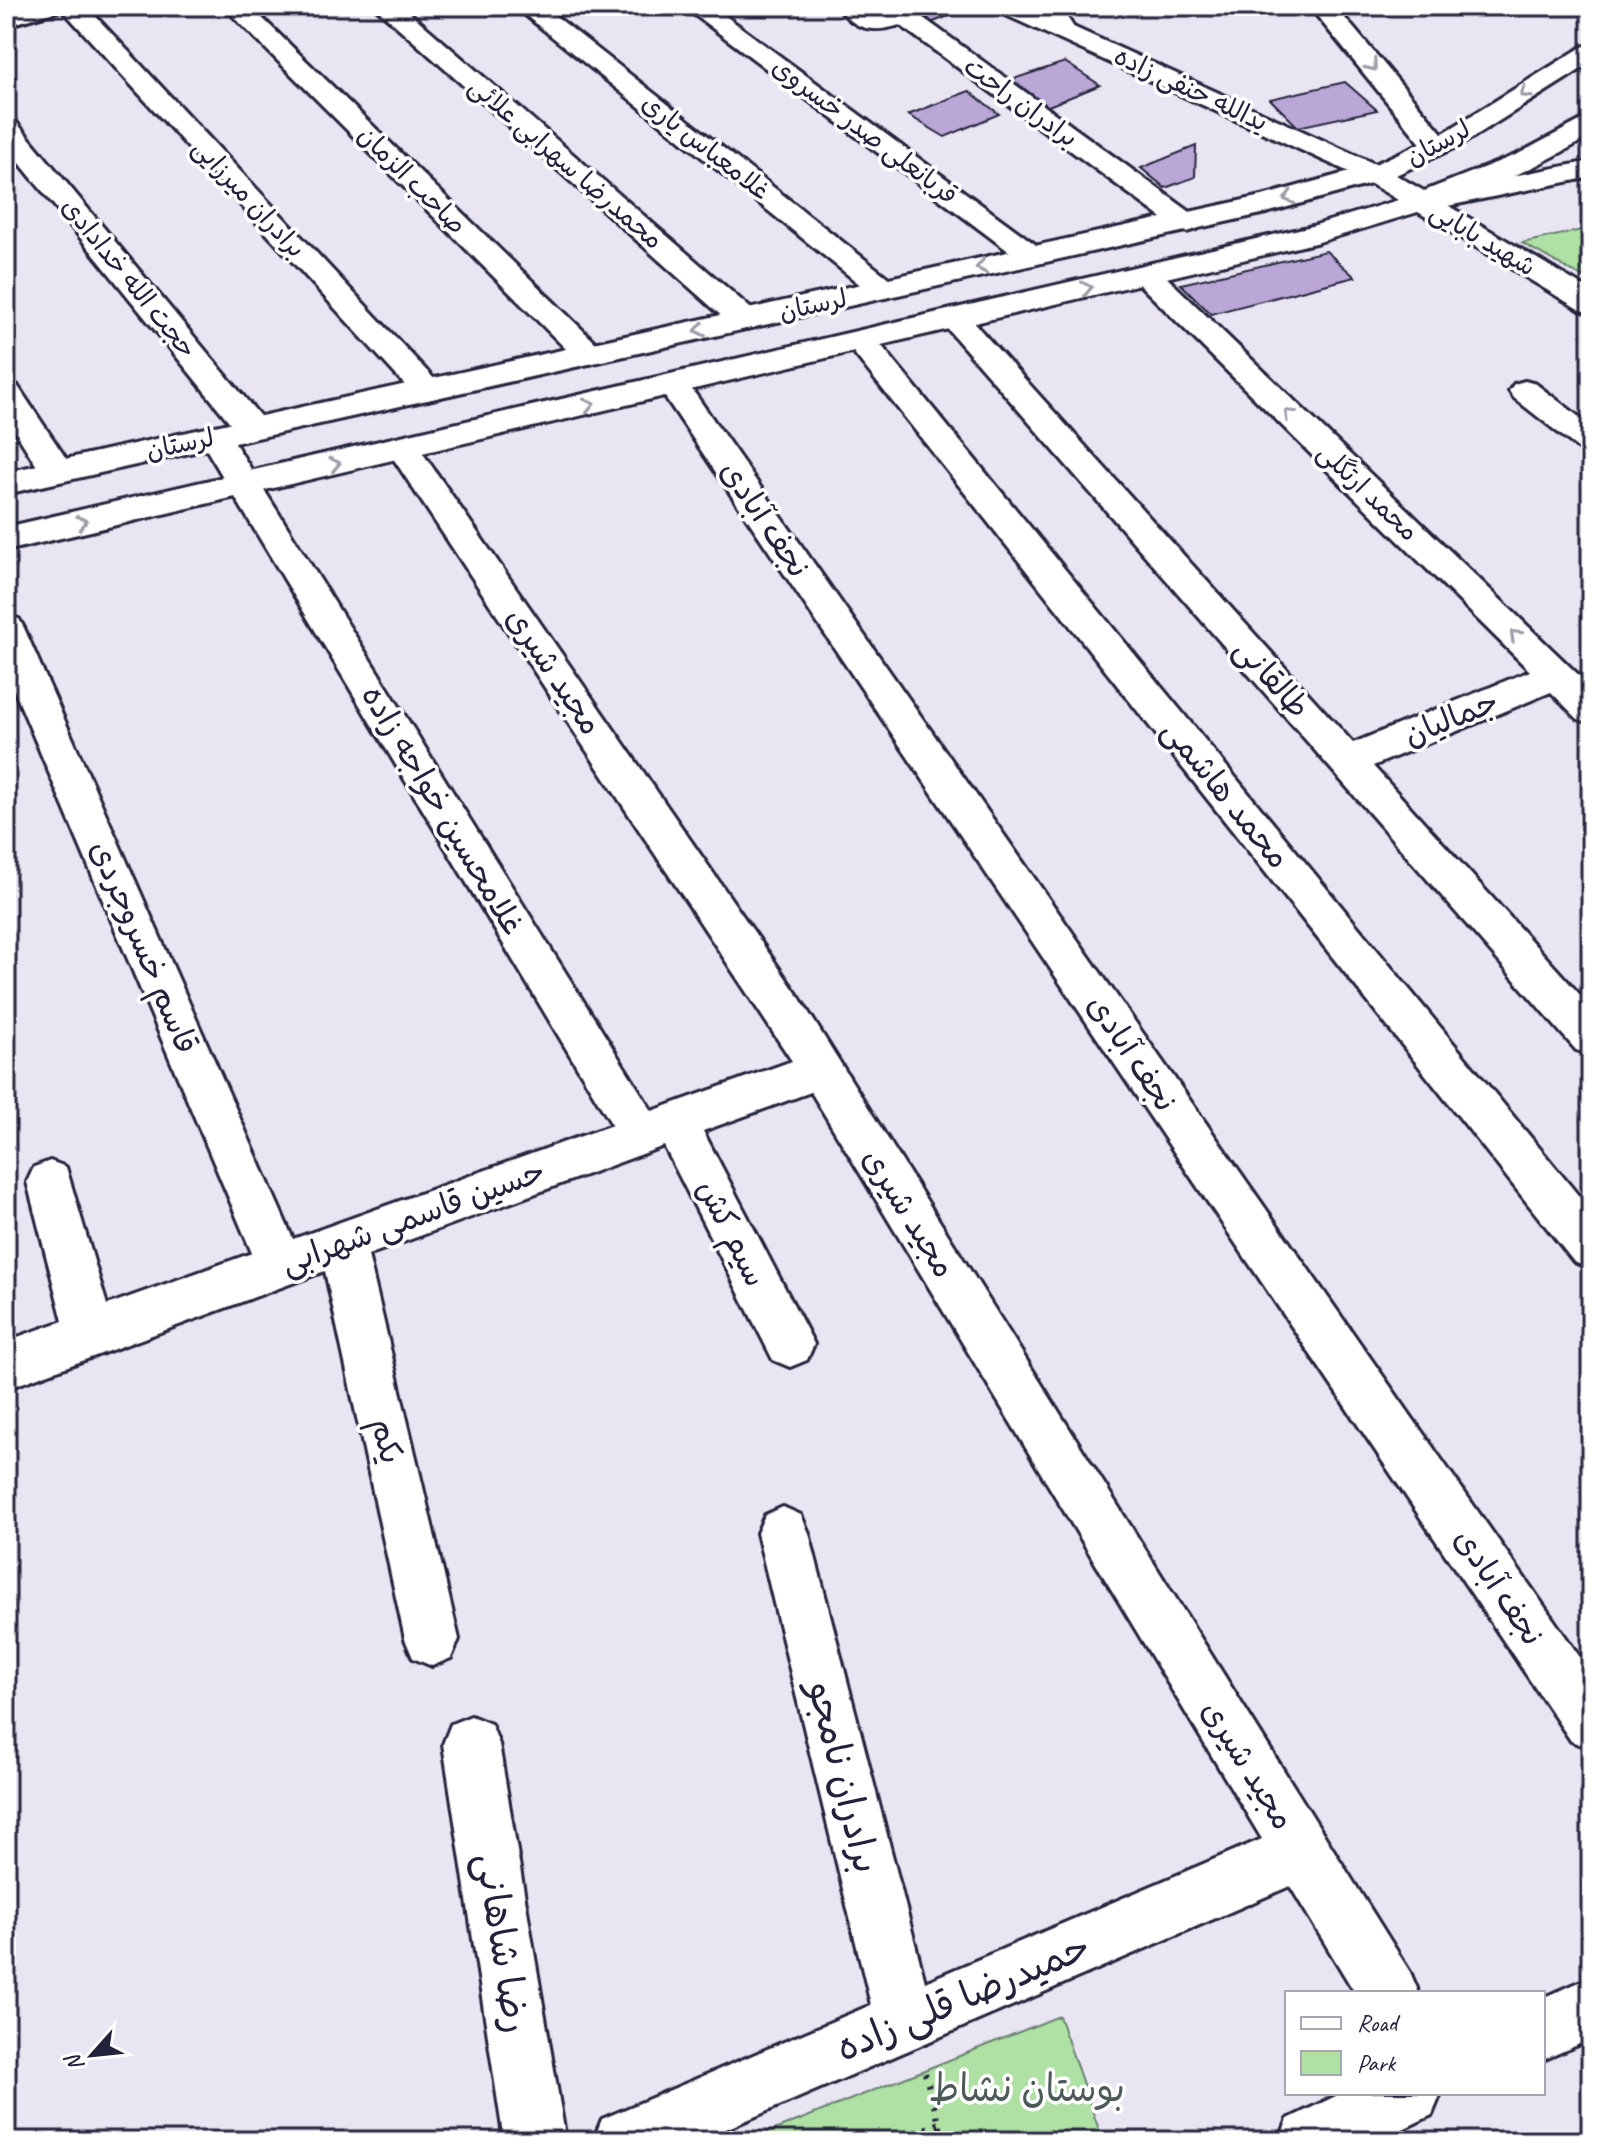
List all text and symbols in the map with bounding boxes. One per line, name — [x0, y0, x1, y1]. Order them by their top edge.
street label: یدالله حنفی زاده — [1109, 39, 1273, 139]
street label: برادران راحت — [957, 49, 1085, 155]
street label: قربانعلی صدر خسروی — [766, 50, 964, 212]
one-way arrow — [1362, 57, 1377, 71]
street label: محمدرضا سهرابی علائی — [462, 70, 670, 256]
one-way arrow — [1519, 84, 1534, 99]
street label: غلامعباس یاری — [635, 87, 777, 207]
street label: لرستان — [1400, 112, 1476, 174]
street label: صاحب الزمان — [351, 119, 473, 241]
street label: برادران میرزایی — [185, 131, 313, 265]
one-way arrow — [1282, 189, 1296, 205]
street label: حجت الله خدادادی — [54, 191, 204, 365]
street label: شهید بابایی — [1424, 195, 1542, 283]
one-way arrow — [974, 258, 988, 275]
one-way arrow — [1080, 280, 1093, 297]
street label: لرستان — [776, 282, 850, 328]
one-way arrow — [693, 321, 707, 338]
one-way arrow — [581, 397, 595, 414]
one-way arrow — [1284, 409, 1298, 424]
street label: لرستان — [143, 421, 217, 467]
street label: محمد ارتگلی — [1310, 436, 1426, 548]
street label: نجف آبادی — [711, 452, 819, 586]
one-way arrow — [328, 456, 342, 473]
one-way arrow — [75, 514, 88, 531]
street label: مجید شیری — [496, 599, 612, 743]
street label: طالقانی — [1225, 629, 1319, 727]
one-way arrow — [1510, 630, 1524, 645]
street label: غلامحسین خواجه زاده — [352, 677, 534, 943]
street label: جمالیان — [1398, 681, 1504, 755]
street label: محمد هاشمی — [1153, 711, 1299, 877]
street label: قاسم خسروجردی — [78, 834, 207, 1061]
street label: نجف آبادی — [1078, 986, 1186, 1120]
street label: مجید شیری — [853, 1141, 965, 1285]
street label: حسین قاسمی شهرابی — [275, 1150, 551, 1284]
street label: سیم کش — [684, 1172, 776, 1295]
street label: یکم — [359, 1414, 412, 1468]
street label: نجف آبادی — [1445, 1520, 1553, 1654]
street label: برادران نامجو — [797, 1673, 891, 1878]
street label: مجید شیری — [1192, 1693, 1304, 1837]
street label: رضا شاهانی — [465, 1850, 540, 2037]
street label: حمیدرضا قلی زاده — [829, 1922, 1097, 2073]
legend — [1285, 1991, 1545, 2095]
text: Road — [1357, 2008, 1401, 2038]
north arrow — [52, 2015, 132, 2095]
text: N — [58, 2048, 91, 2076]
text: Park — [1357, 2048, 1397, 2078]
park label: بوستان نشاط — [929, 2065, 1125, 2112]

